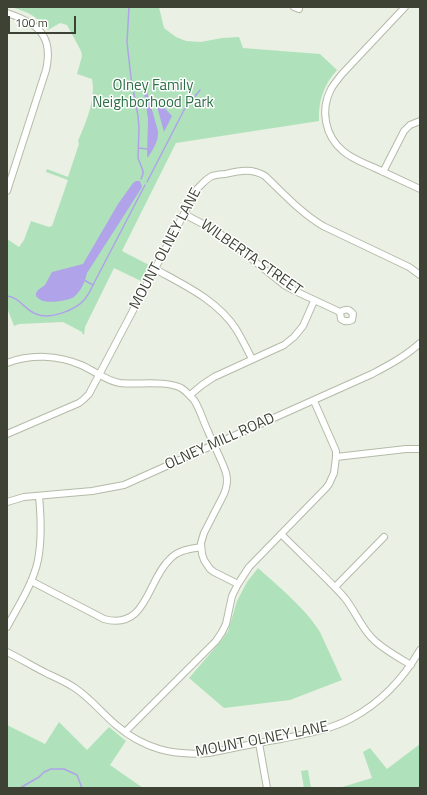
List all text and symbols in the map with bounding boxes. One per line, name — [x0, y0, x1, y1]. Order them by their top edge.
scale bar — [10, 8, 78, 34]
text: 100 m — [15, 13, 48, 32]
park label: Olney Family Neighborhood Park — [92, 77, 214, 112]
street label: MOUNT OLNEY LANE — [126, 185, 206, 313]
street label: WILBERTA STREET — [197, 216, 305, 300]
street label: OLNEY MILL ROAD — [162, 410, 278, 474]
street label: MOUNT OLNEY LANE — [194, 718, 330, 762]

